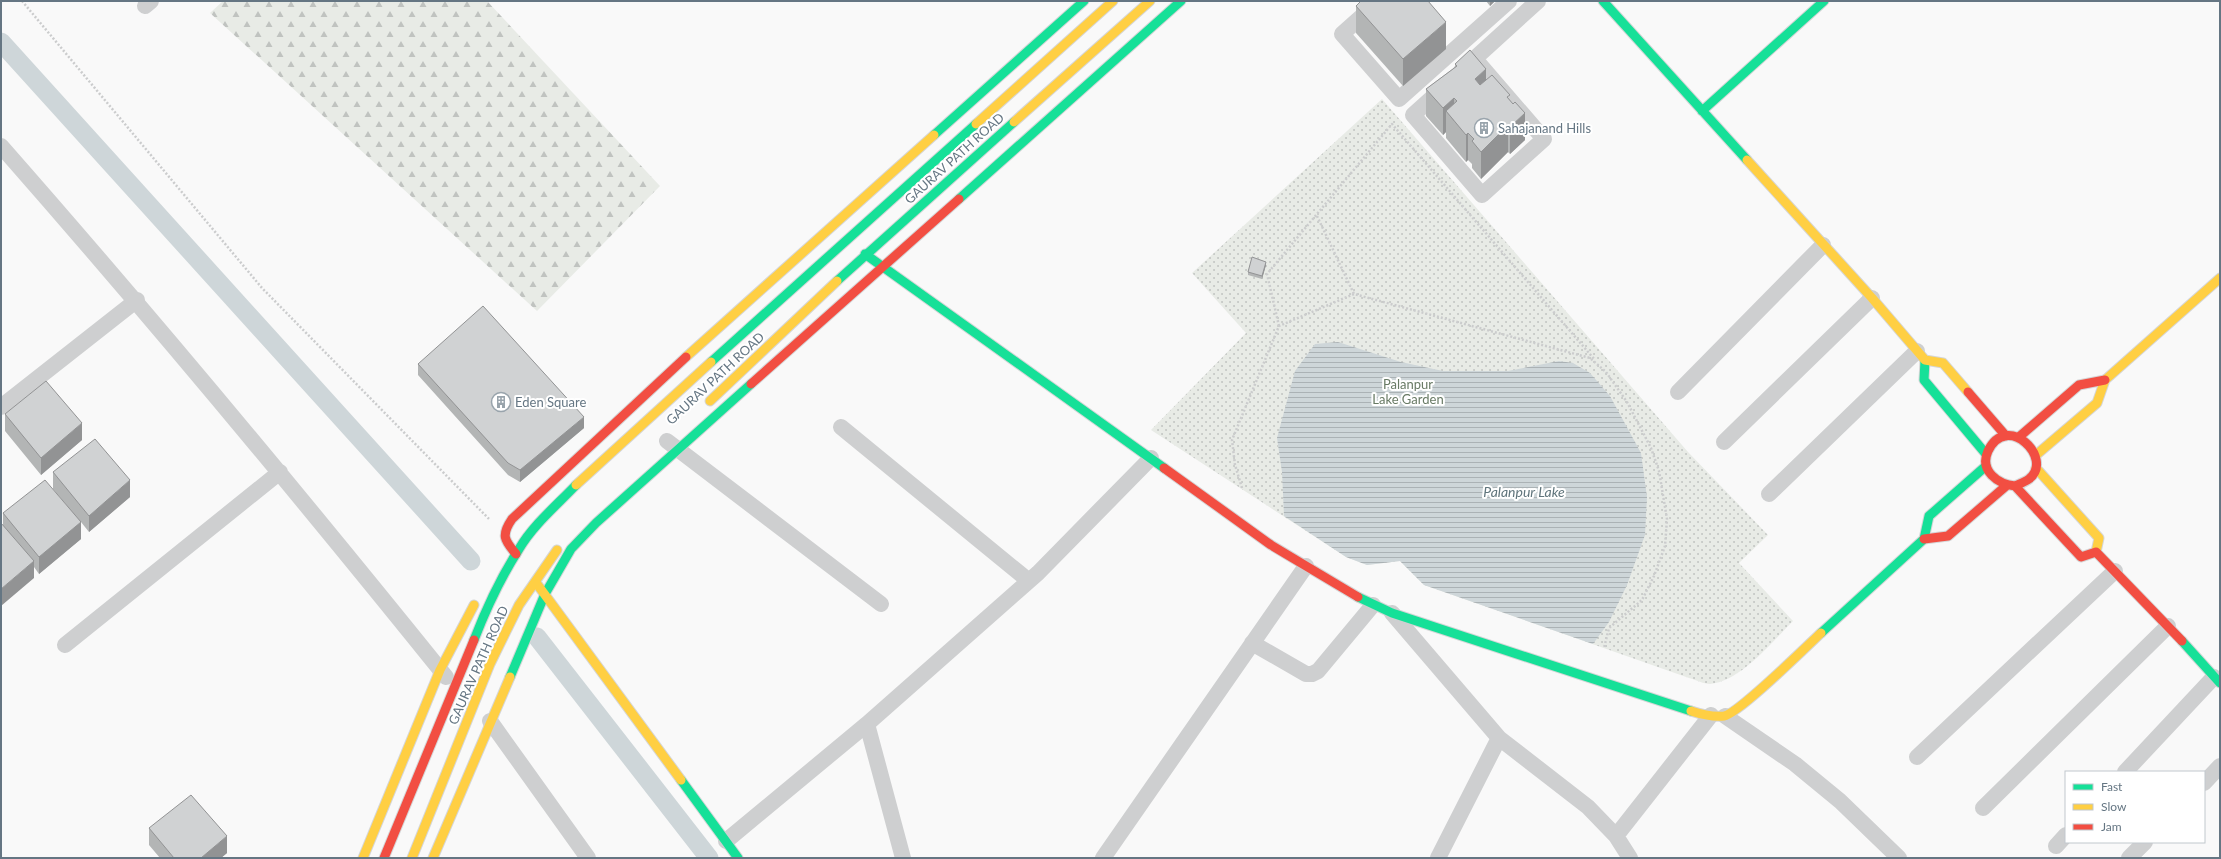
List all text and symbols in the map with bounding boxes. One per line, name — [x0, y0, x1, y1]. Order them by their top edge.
street label: GAURAV PATH ROAD — [901, 109, 1007, 207]
building icon: Sahajanand Hills — [1473, 117, 1495, 139]
place label: Sahajanand Hills — [1498, 120, 1591, 136]
street label: GAURAV PATH ROAD — [663, 328, 767, 428]
park label: Palanpur Lake Garden — [1372, 376, 1444, 407]
building icon: Eden Square — [490, 391, 512, 413]
place label: Eden Square — [515, 394, 586, 410]
water label: Palanpur Lake — [1483, 483, 1565, 500]
street label: GAURAV PATH ROAD — [445, 603, 511, 727]
legend — [2065, 771, 2205, 843]
text: Fast — [2101, 779, 2123, 794]
text: Slow — [2101, 799, 2127, 814]
text: Jam — [2101, 819, 2122, 834]

